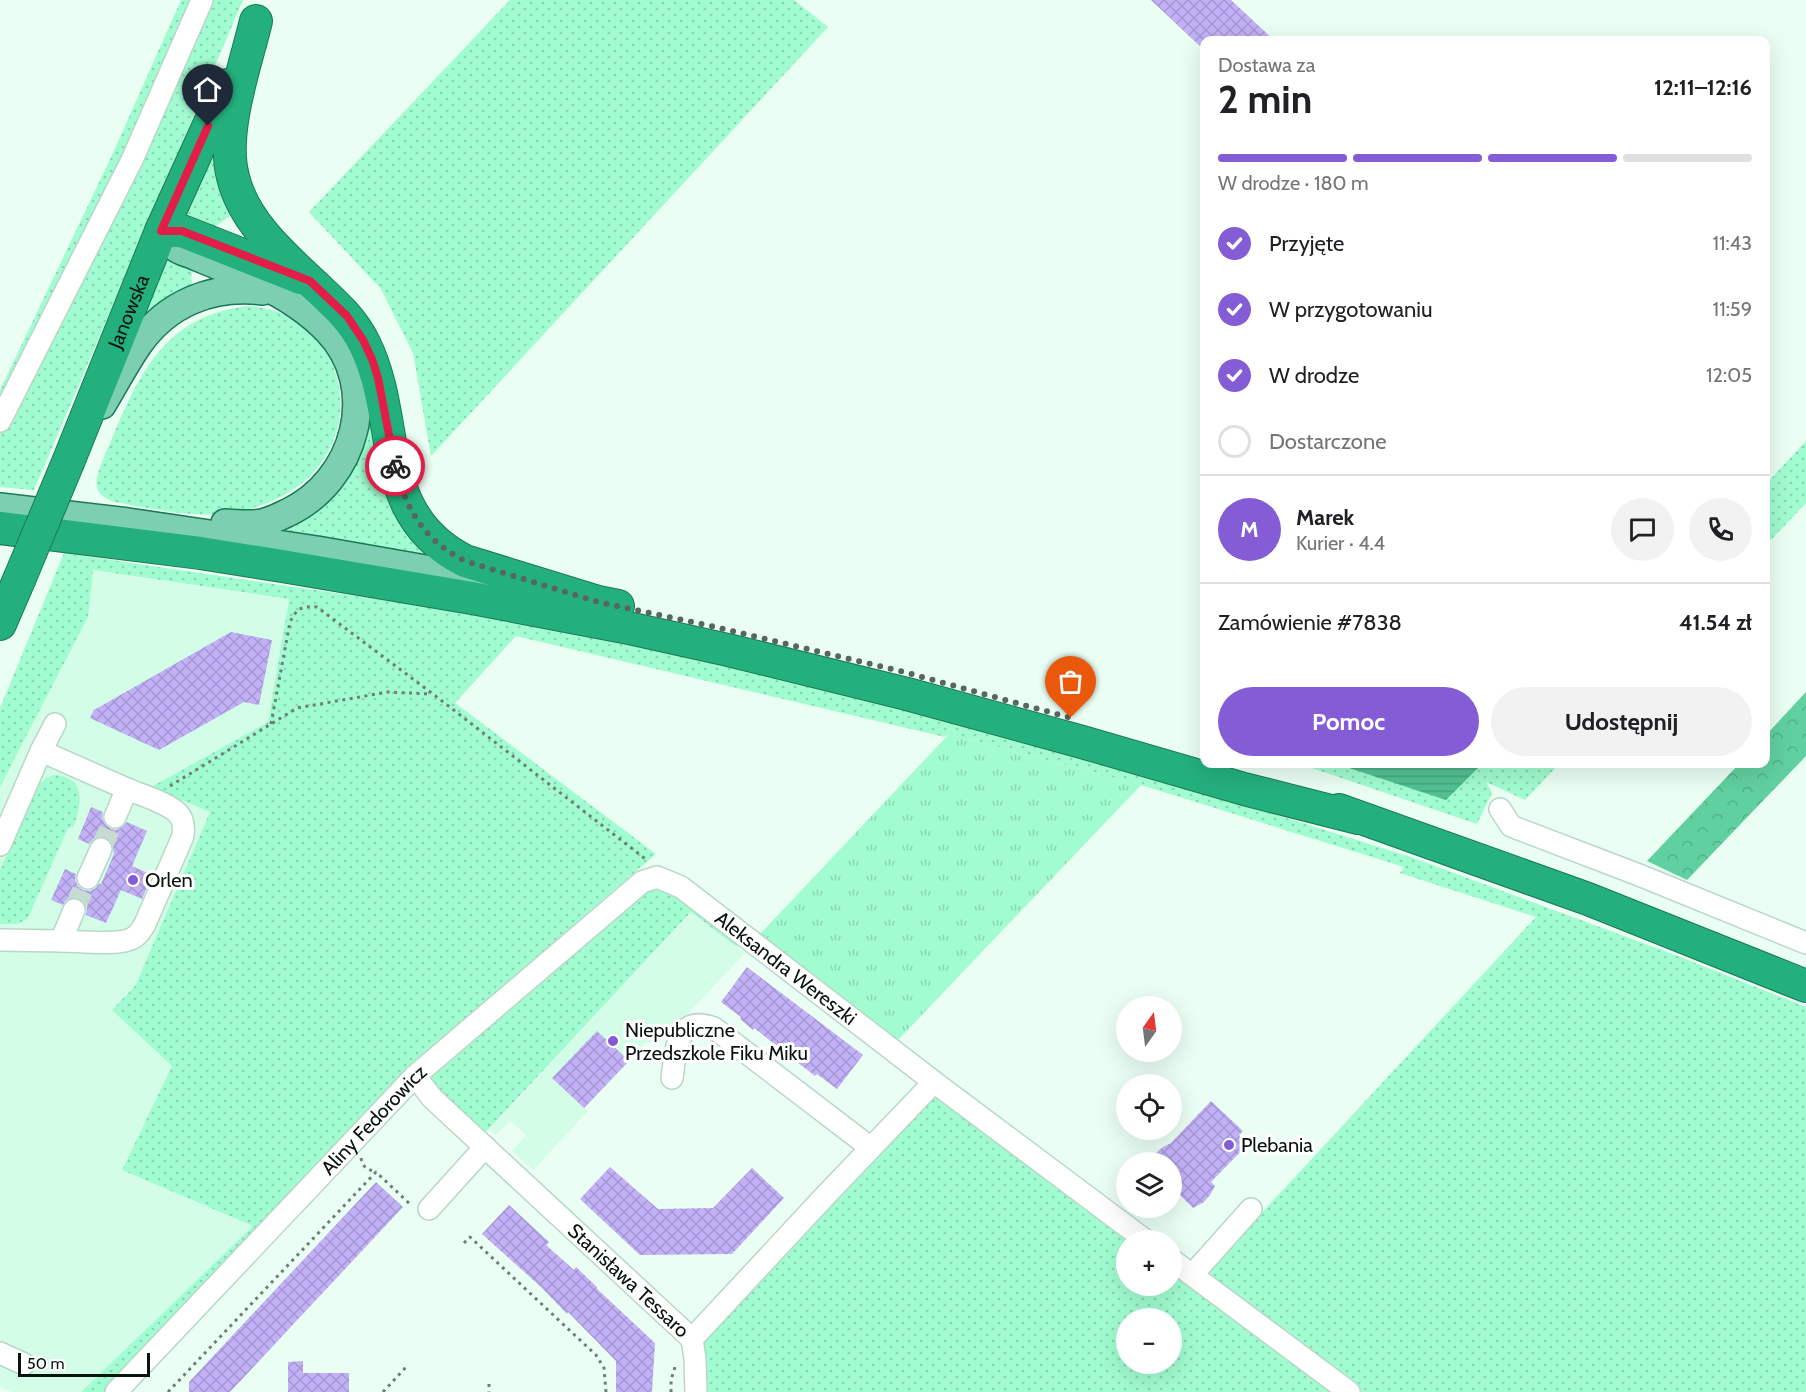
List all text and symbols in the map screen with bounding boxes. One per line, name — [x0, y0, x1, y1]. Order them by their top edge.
text: Dostawa za — [1218, 53, 1315, 77]
pin — [182, 64, 233, 126]
icon: home — [191, 73, 224, 106]
text: 12:11–12:16 — [1654, 74, 1752, 101]
text: 2 min — [1218, 75, 1312, 123]
text: W drodze · 180 m — [1218, 171, 1369, 195]
icon: check — [1218, 227, 1251, 260]
text: Przyjęte — [1269, 230, 1344, 257]
text: 11:43 — [1712, 231, 1752, 255]
street label: Janowska — [103, 271, 154, 353]
icon: check — [1218, 293, 1251, 326]
text: W przygotowaniu — [1269, 296, 1432, 323]
text: 11:59 — [1713, 297, 1752, 321]
icon: check — [1218, 359, 1251, 392]
text: W drodze — [1269, 362, 1359, 389]
text: 12:05 — [1706, 363, 1752, 387]
text: Dostarczone — [1269, 428, 1386, 455]
courier — [365, 436, 425, 496]
icon: bike — [379, 450, 412, 483]
button: chat — [1611, 498, 1674, 561]
button: phone — [1689, 498, 1752, 561]
text: Marek — [1296, 504, 1354, 531]
text: M — [1240, 516, 1259, 543]
text: Kurier · 4.4 — [1296, 531, 1385, 555]
text: Zamówienie #7838 — [1218, 609, 1402, 636]
text: 41.54 zł — [1679, 609, 1752, 636]
pin — [1045, 656, 1096, 718]
icon: bag — [1054, 665, 1087, 698]
button: Pomoc — [1218, 687, 1479, 756]
button: Udostępnij — [1491, 687, 1752, 756]
place label: Orlen — [145, 868, 193, 892]
marker: Orlen — [126, 873, 140, 887]
street label: Aleksandra Wereszki — [710, 906, 861, 1030]
north arrow — [1116, 996, 1182, 1062]
map controls — [1116, 996, 1182, 1374]
place label: Niepubliczne Przedszkole Fiku Miku — [625, 1018, 808, 1065]
marker: Niepubliczne Przedszkole Fiku Miku — [606, 1034, 620, 1048]
street label: Aliny Fedorowicz — [316, 1059, 431, 1180]
button: locate — [1116, 1074, 1182, 1140]
place label: Plebania — [1241, 1133, 1313, 1157]
marker: Plebania — [1222, 1138, 1236, 1152]
button: layers — [1116, 1152, 1182, 1218]
street label: Stanisława Tessaro — [563, 1218, 694, 1342]
button: + — [1116, 1230, 1182, 1296]
button: − — [1116, 1308, 1182, 1374]
scale bar — [18, 1350, 150, 1378]
text: 50 m — [27, 1354, 64, 1373]

